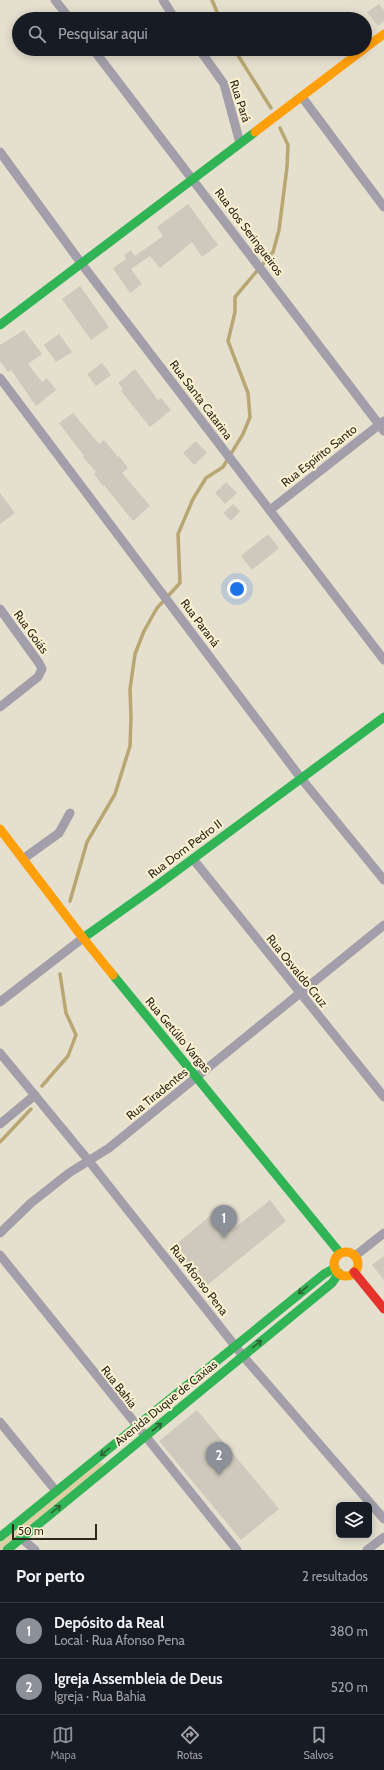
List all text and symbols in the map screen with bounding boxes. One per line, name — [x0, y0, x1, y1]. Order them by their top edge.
search box — [12, 12, 372, 56]
icon: search — [26, 23, 48, 45]
text: Pesquisar aqui — [58, 25, 148, 43]
street label: Rua Pará — [227, 78, 254, 124]
street label: Rua dos Seringueiros — [212, 185, 287, 278]
street label: Rua Santa Catarina — [167, 357, 236, 442]
street label: Rua Espírito Santo — [278, 421, 360, 490]
your location — [227, 579, 247, 599]
street label: Rua Paraná — [177, 596, 223, 650]
street label: Rua Goiás — [11, 607, 52, 656]
street label: Rua Dom Pedro II — [145, 816, 225, 881]
street label: Rua Osvaldo Cruz — [263, 931, 332, 1010]
street label: Rua Getúlio Vargas — [142, 994, 214, 1076]
street label: Rua Tiradentes — [123, 1064, 190, 1123]
pin: 1 — [211, 1205, 237, 1238]
street label: Rua Afonso Pena — [167, 1241, 232, 1318]
one-way arrow — [298, 1286, 309, 1295]
one-way arrow — [252, 1340, 263, 1349]
street label: Avenida Duque de Caxias — [111, 1357, 220, 1449]
street label: Rua Bahia — [98, 1363, 141, 1411]
one-way arrow — [151, 1422, 162, 1431]
pin: 2 — [206, 1442, 232, 1475]
one-way arrow — [99, 1448, 110, 1456]
map controls — [336, 1502, 372, 1538]
button: layers — [336, 1502, 372, 1538]
one-way arrow — [51, 1505, 62, 1514]
scale bar — [12, 1522, 97, 1541]
text: 50 m — [18, 1524, 44, 1538]
text: Por perto — [16, 1566, 85, 1586]
text: 2 resultados — [302, 1568, 368, 1584]
text: Depósito da Real — [54, 1614, 164, 1632]
text: 1 — [27, 1623, 31, 1639]
text: 380 m — [330, 1623, 368, 1639]
text: Local · Rua Afonso Pena — [54, 1632, 185, 1648]
text: Igreja Assembleia de Deus — [54, 1670, 223, 1688]
text: 2 — [26, 1679, 32, 1695]
text: 520 m — [331, 1679, 368, 1695]
text: Igreja · Rua Bahia — [54, 1688, 146, 1704]
tab: Mapa — [50, 1724, 76, 1762]
tab: Rotas — [177, 1724, 203, 1762]
tab: Salvos — [303, 1724, 334, 1762]

